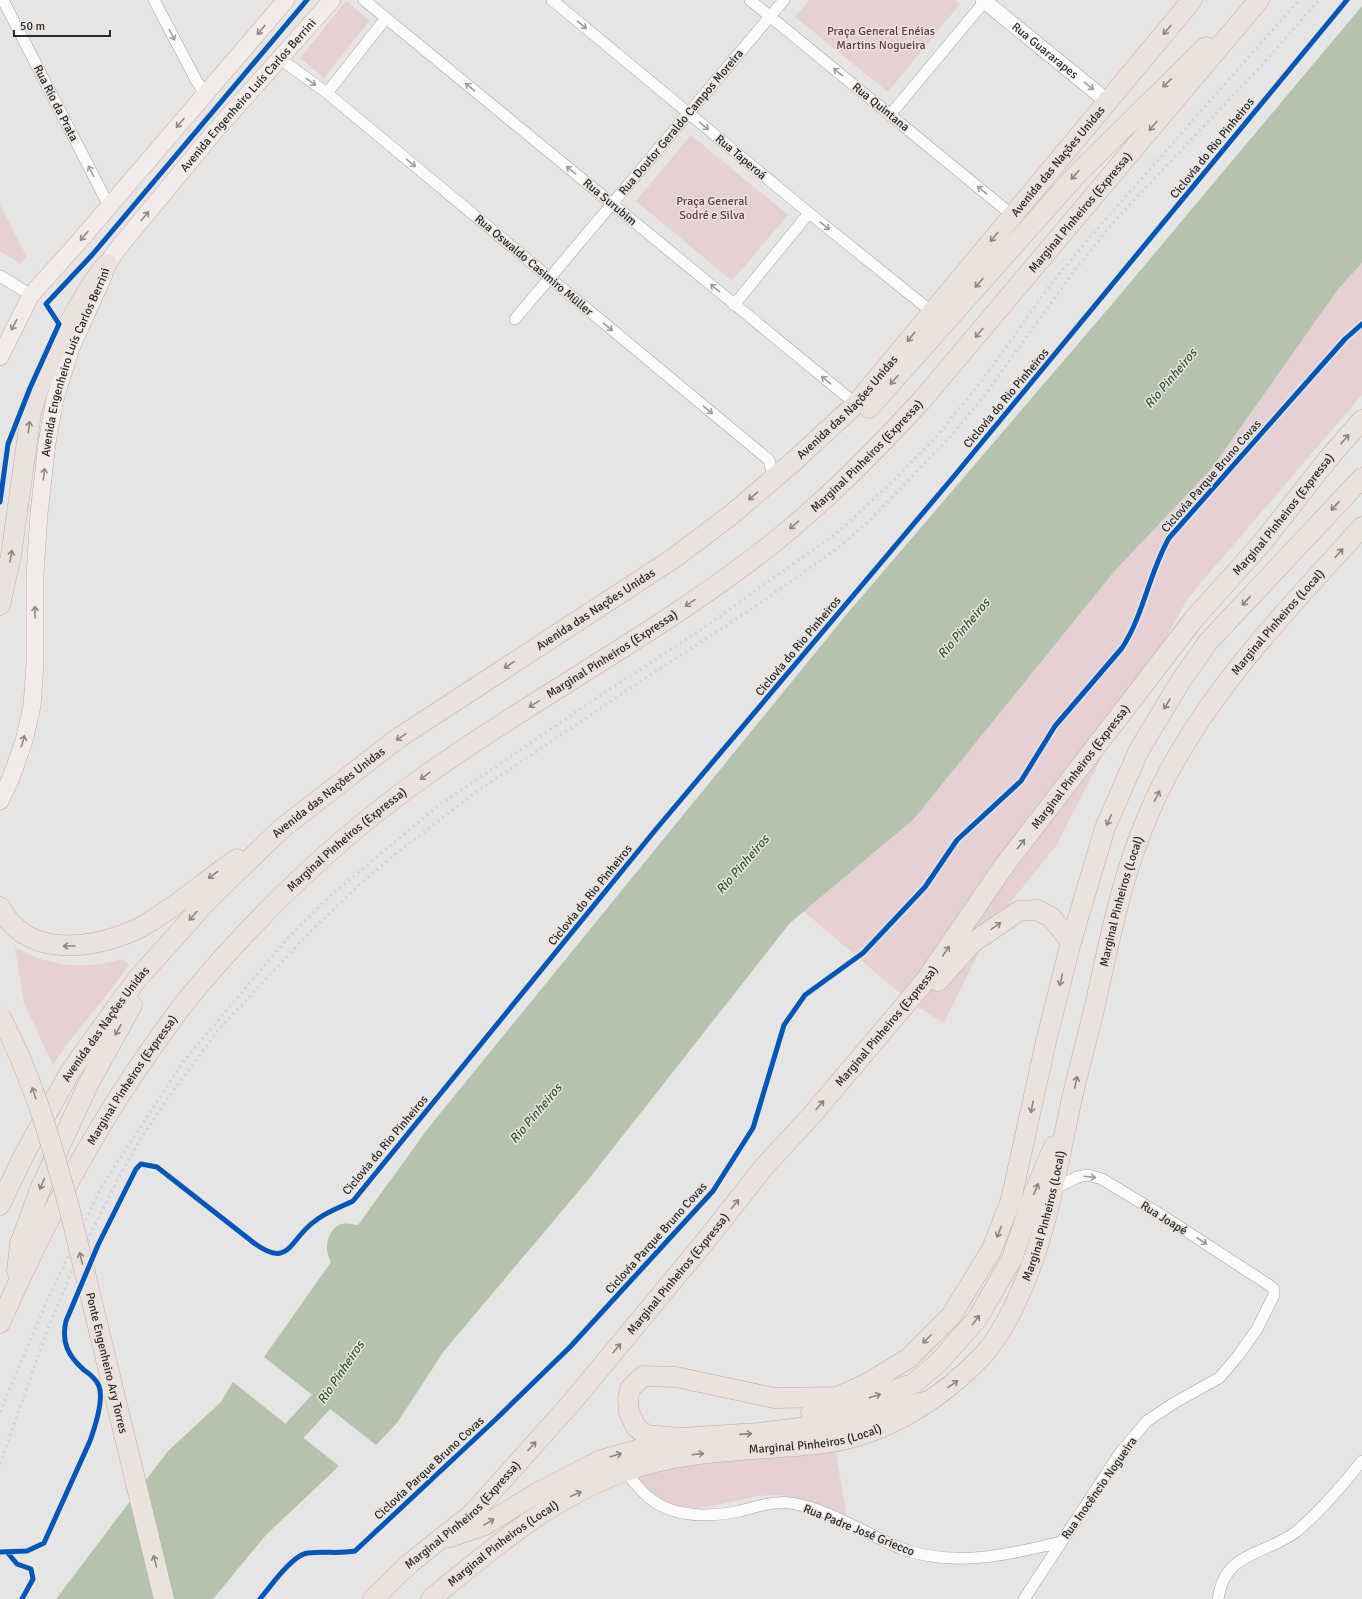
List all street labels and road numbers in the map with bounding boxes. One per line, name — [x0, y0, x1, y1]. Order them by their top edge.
street label: Avenida Engenheiro Luís Carlos Berrini — [177, 16, 320, 175]
street label: Rua Guararapes — [1009, 19, 1081, 82]
street label: Rua Doutor Geraldo Campos Moreira — [616, 46, 747, 198]
street label: Rua Rio da Prata — [30, 62, 81, 144]
street label: Rua Quintana — [849, 80, 912, 135]
street label: Ciclovia do Rio Pinheiros — [1167, 95, 1258, 202]
street label: Avenida das Nações Unidas — [1008, 103, 1109, 220]
street label: Rua Taperoá — [712, 132, 769, 183]
street label: Marginal Pinheiros (Expressa) — [1025, 149, 1135, 276]
street label: Rua Surubim — [580, 176, 640, 229]
street label: Rua Oswaldo Casimiro Müller — [471, 211, 596, 320]
street label: Avenida Engenheiro Luís Carlos Berrini — [38, 266, 113, 458]
street label: Ciclovia do Rio Pinheiros — [960, 345, 1053, 451]
street label: Avenida das Nações Unidas — [794, 352, 901, 463]
street label: Marginal Pinheiros (Expressa) — [808, 397, 926, 516]
street label: Ciclovia Parque Bruno Covas — [1158, 417, 1265, 536]
street label: Marginal Pinheiros (Expressa) — [1230, 451, 1337, 579]
street label: Avenida das Nações Unidas — [533, 565, 658, 654]
street label: Marginal Pinheiros (Local) — [1228, 567, 1328, 678]
street label: Ciclovia do Rio Pinheiros — [752, 593, 845, 699]
street label: Marginal Pinheiros (Expressa) — [544, 607, 681, 702]
street label: Marginal Pinheiros (Expressa) — [1028, 702, 1133, 832]
street label: Avenida das Nações Unidas — [269, 744, 388, 841]
street label: Marginal Pinheiros (Expressa) — [284, 785, 410, 895]
street label: Marginal Pinheiros (Local) — [1097, 834, 1147, 968]
street label: Ciclovia do Rio Pinheiros — [545, 842, 636, 949]
street label: Avenida das Nações Unidas — [59, 963, 153, 1085]
street label: Marginal Pinheiros (Expressa) — [832, 963, 941, 1090]
street label: Marginal Pinheiros (Expressa) — [84, 1012, 181, 1148]
street label: Ciclovia do Rio Pinheiros — [339, 1092, 432, 1198]
street label: Marginal Pinheiros (Local) — [1019, 1149, 1069, 1283]
street label: Ciclovia Parque Bruno Covas — [602, 1179, 710, 1297]
street label: Rua Joapé — [1138, 1198, 1190, 1239]
street label: Marginal Pinheiros (Expressa) — [624, 1210, 733, 1338]
street label: Ponte Engenheiro Ary Torres — [82, 1291, 131, 1435]
street label: Ciclovia Parque Bruno Covas — [371, 1413, 487, 1523]
street label: Marginal Pinheiros (Local) — [748, 1421, 884, 1457]
street label: Rua Inocêncio Nogueira — [1058, 1434, 1140, 1542]
street label: Marginal Pinheiros (Expressa) — [402, 1458, 524, 1573]
street label: Marginal Pinheiros (Local) — [445, 1498, 561, 1590]
street label: Rua Padre José Griecco — [801, 1501, 917, 1560]

